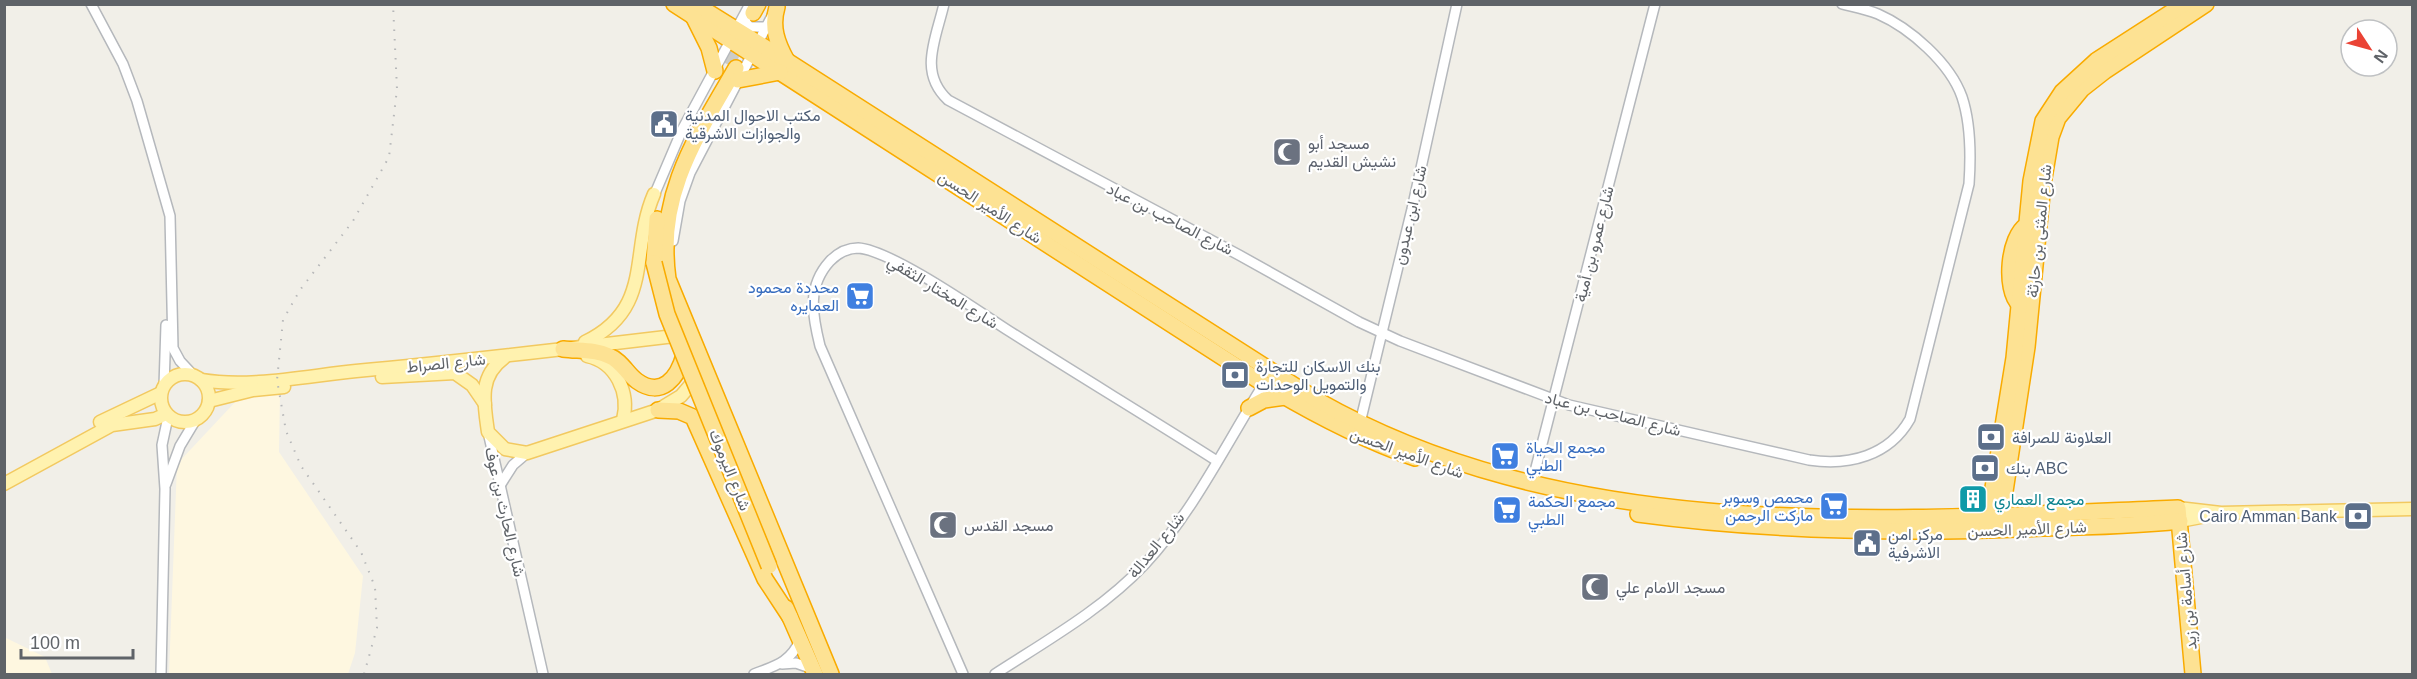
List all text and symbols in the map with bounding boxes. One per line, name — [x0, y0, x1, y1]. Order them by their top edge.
north arrow — [2339, 18, 2399, 78]
text: N — [2370, 47, 2391, 66]
place label: مكتب الاحوال المدنية والجوازات الاشرقية — [685, 107, 820, 144]
public building icon: مكتب الاحوال المدنية والجوازات الاشرقية — [648, 108, 680, 140]
place label: مسجد أبو نشيش القديم — [1308, 135, 1396, 172]
mosque icon: مسجد أبو نشيش القديم — [1271, 136, 1303, 168]
street label: شارع المثنى بن حارثة — [2024, 163, 2057, 299]
street label: شارع ابن عبدون — [1390, 164, 1433, 267]
street label: شارع الأمير الحسن — [934, 167, 1045, 249]
street label: شارع الصاحب بن عباد — [1103, 180, 1236, 261]
street label: شارع عمرو بن أمية — [1571, 184, 1620, 304]
street label: شارع المختار الثقفي — [882, 252, 1001, 336]
place label: محددة محمود العمايره — [748, 279, 839, 316]
supermarket icon: محددة محمود العمايره — [844, 280, 876, 312]
street label: شارع الصراط — [406, 350, 487, 379]
place label: بنك الاسكان للتجارة والتمويل الوحدات — [1256, 358, 1380, 395]
bank icon: بنك الاسكان للتجارة والتمويل الوحدات — [1219, 359, 1251, 391]
street label: شارع الصاحب بن عباد — [1543, 389, 1683, 442]
bank icon: العلاونة للصرافة — [1975, 421, 2007, 453]
street label: شارع الأمير الحسن — [1347, 425, 1466, 484]
street label: شارع اليرموك — [703, 427, 754, 514]
place label: العلاونة للصرافة — [2012, 429, 2111, 448]
place label: مجمع الحياة الطبي — [1526, 439, 1605, 479]
supermarket icon: مجمع الحياة الطبي — [1489, 440, 1521, 472]
street label: شارع الحارث بن عوف — [479, 445, 528, 579]
bank icon: بنك ABC — [1969, 452, 2001, 484]
place label: بنك ABC — [2006, 460, 2068, 478]
building icon: مجمع العماري — [1957, 483, 1989, 515]
place label: محمص وسوبر ماركت الرحمن — [1721, 489, 1813, 526]
supermarket icon: محمص وسوبر ماركت الرحمن — [1818, 490, 1850, 522]
place label: مجمع العماري — [1994, 491, 2084, 513]
place label: مجمع الحكمة الطبي — [1528, 493, 1616, 533]
supermarket icon: مجمع الحكمة الطبي — [1491, 494, 1523, 526]
bank icon: Cairo Amman Bank — [2342, 500, 2374, 532]
place label: Cairo Amman Bank — [2199, 508, 2338, 525]
mosque icon: مسجد القدس — [927, 509, 959, 541]
street label: شارع العدالة — [1124, 509, 1190, 583]
place label: مسجد القدس — [964, 517, 1054, 536]
street label: شارع الأمير الحسن — [1967, 518, 2087, 543]
place label: مركز امن الاشرفية — [1888, 526, 1943, 563]
public building icon: مركز امن الاشرفية — [1851, 527, 1883, 559]
street label: شارع أسامة بن زيد — [2172, 531, 2203, 651]
mosque icon: مسجد الامام علي — [1579, 571, 1611, 603]
place label: مسجد الامام علي — [1616, 579, 1725, 601]
scale bar — [21, 622, 134, 660]
text: 100 m — [30, 633, 80, 653]

